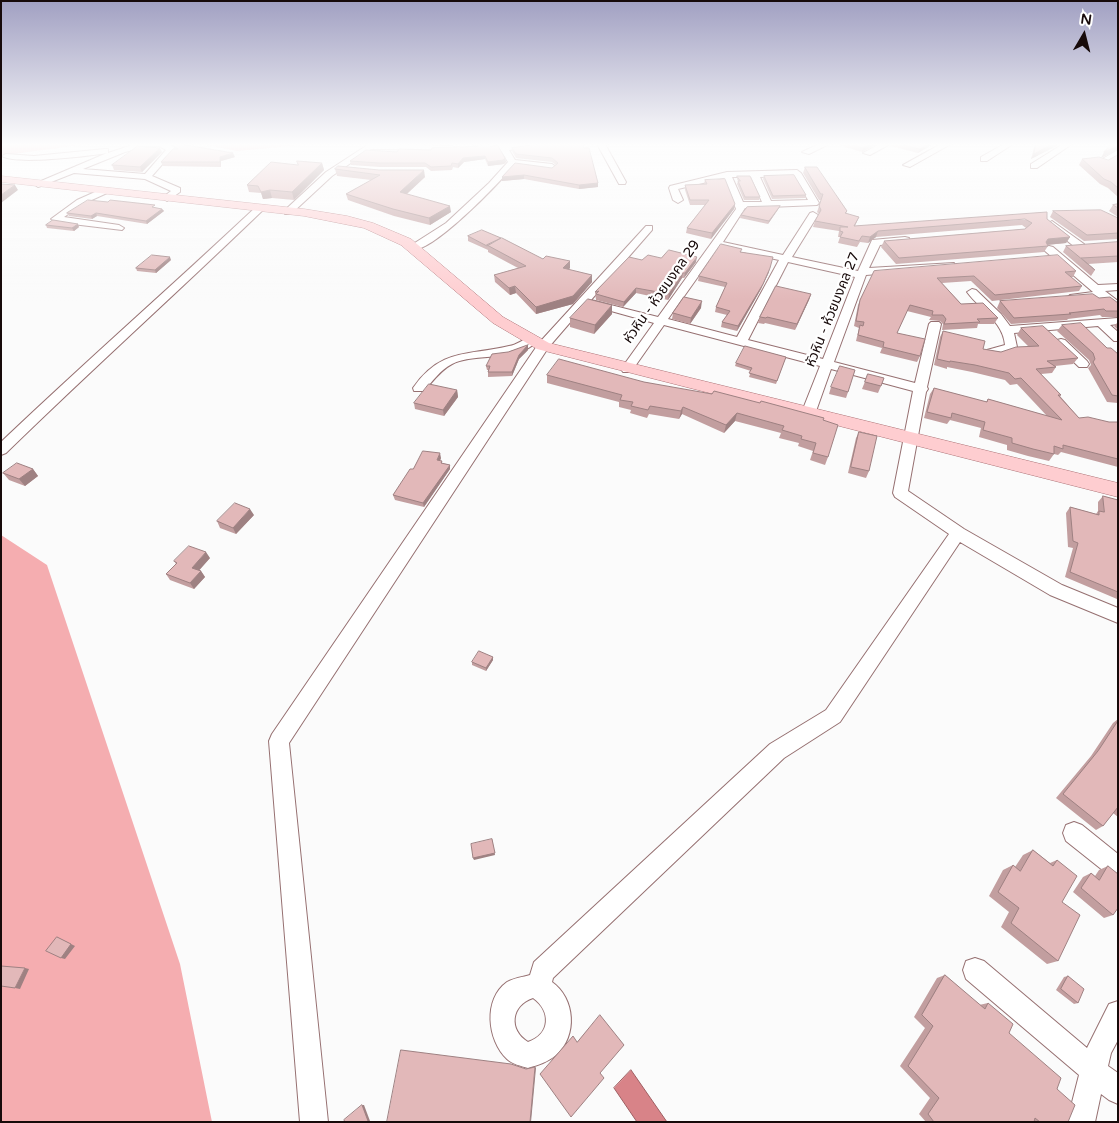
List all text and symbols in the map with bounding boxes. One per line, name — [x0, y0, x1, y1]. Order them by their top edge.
north arrow — [1059, 10, 1109, 60]
text: N — [1079, 10, 1093, 29]
street label: หัวหิน - ห้วยมงคล 29 — [620, 237, 704, 347]
street label: หัวหิน - ห้วยมงคล 27 — [802, 250, 864, 370]

